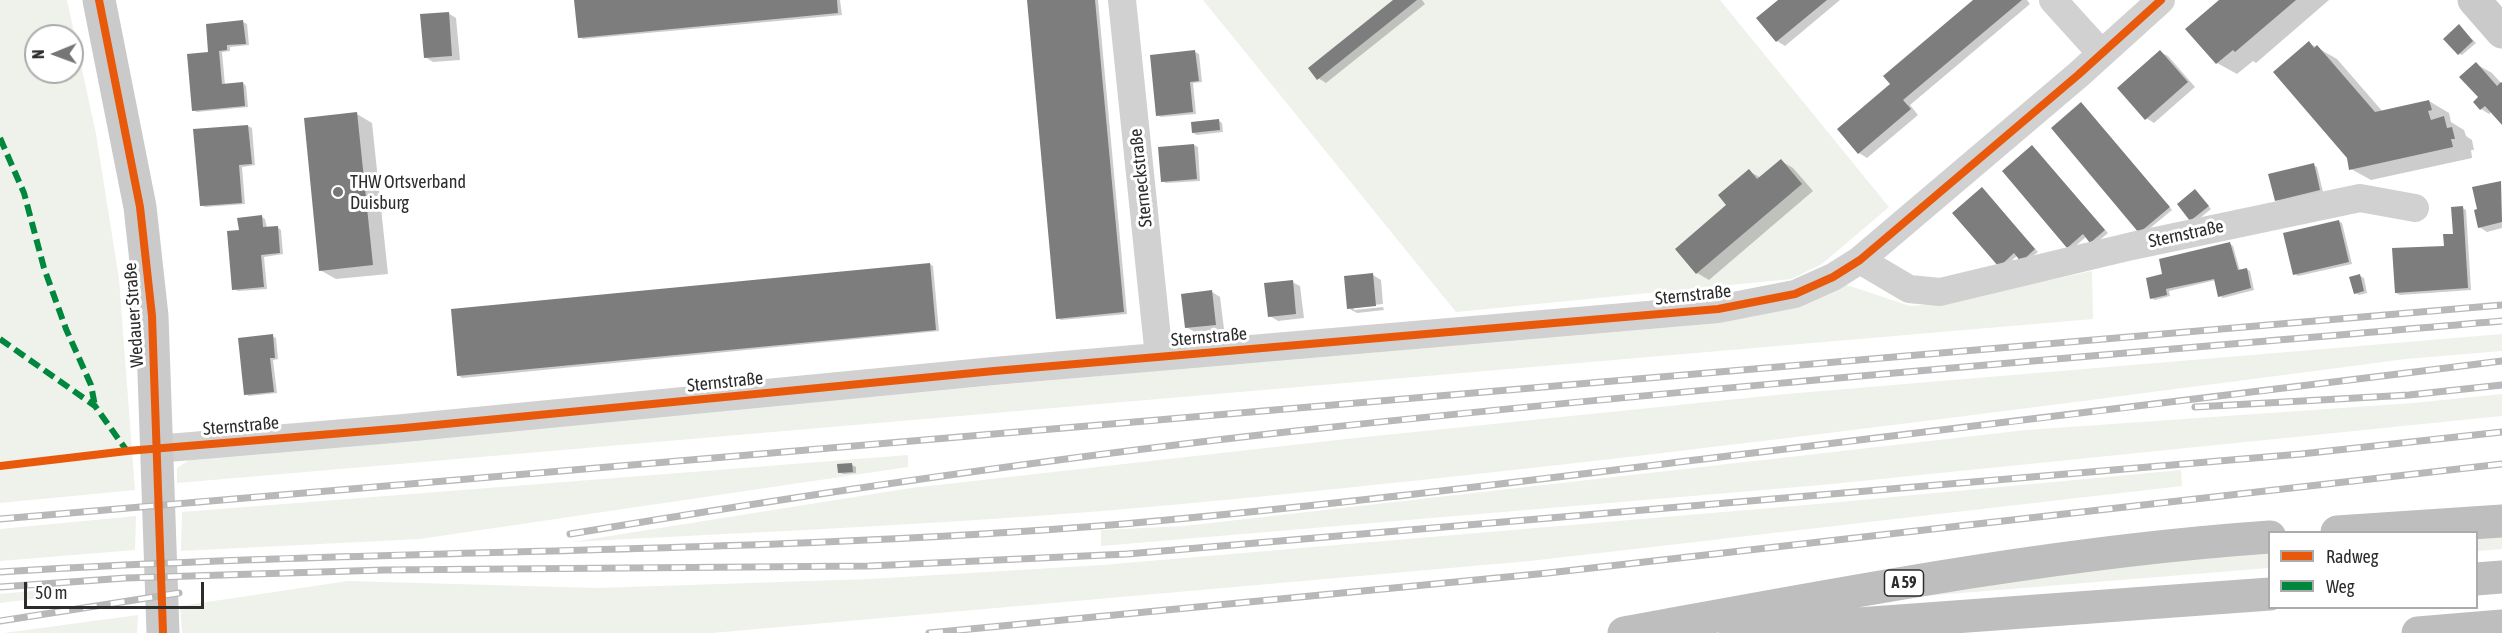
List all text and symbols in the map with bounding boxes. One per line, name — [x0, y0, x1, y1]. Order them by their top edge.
north arrow — [24, 24, 84, 84]
text: N — [29, 49, 47, 59]
street label: Sterneckstraße — [1125, 128, 1157, 228]
place label: THW Ortsverband Duisburg — [350, 171, 466, 213]
marker: THW Ortsverband Duisburg — [331, 185, 345, 199]
street label: Sternstraße — [2146, 216, 2226, 252]
street label: Wedauer Straße — [120, 262, 148, 368]
street label: Sternstraße — [1654, 280, 1732, 310]
street label: Sternstraße — [1170, 323, 1248, 351]
street label: Sternstraße — [686, 367, 764, 397]
street label: Sternstraße — [202, 412, 280, 440]
legend — [2268, 531, 2478, 609]
text: Radweg — [2326, 546, 2378, 567]
scale bar — [27, 570, 207, 608]
road number: A 59 — [1884, 570, 1924, 596]
text: Weg — [2326, 576, 2354, 597]
text: 50 m — [35, 582, 67, 603]

